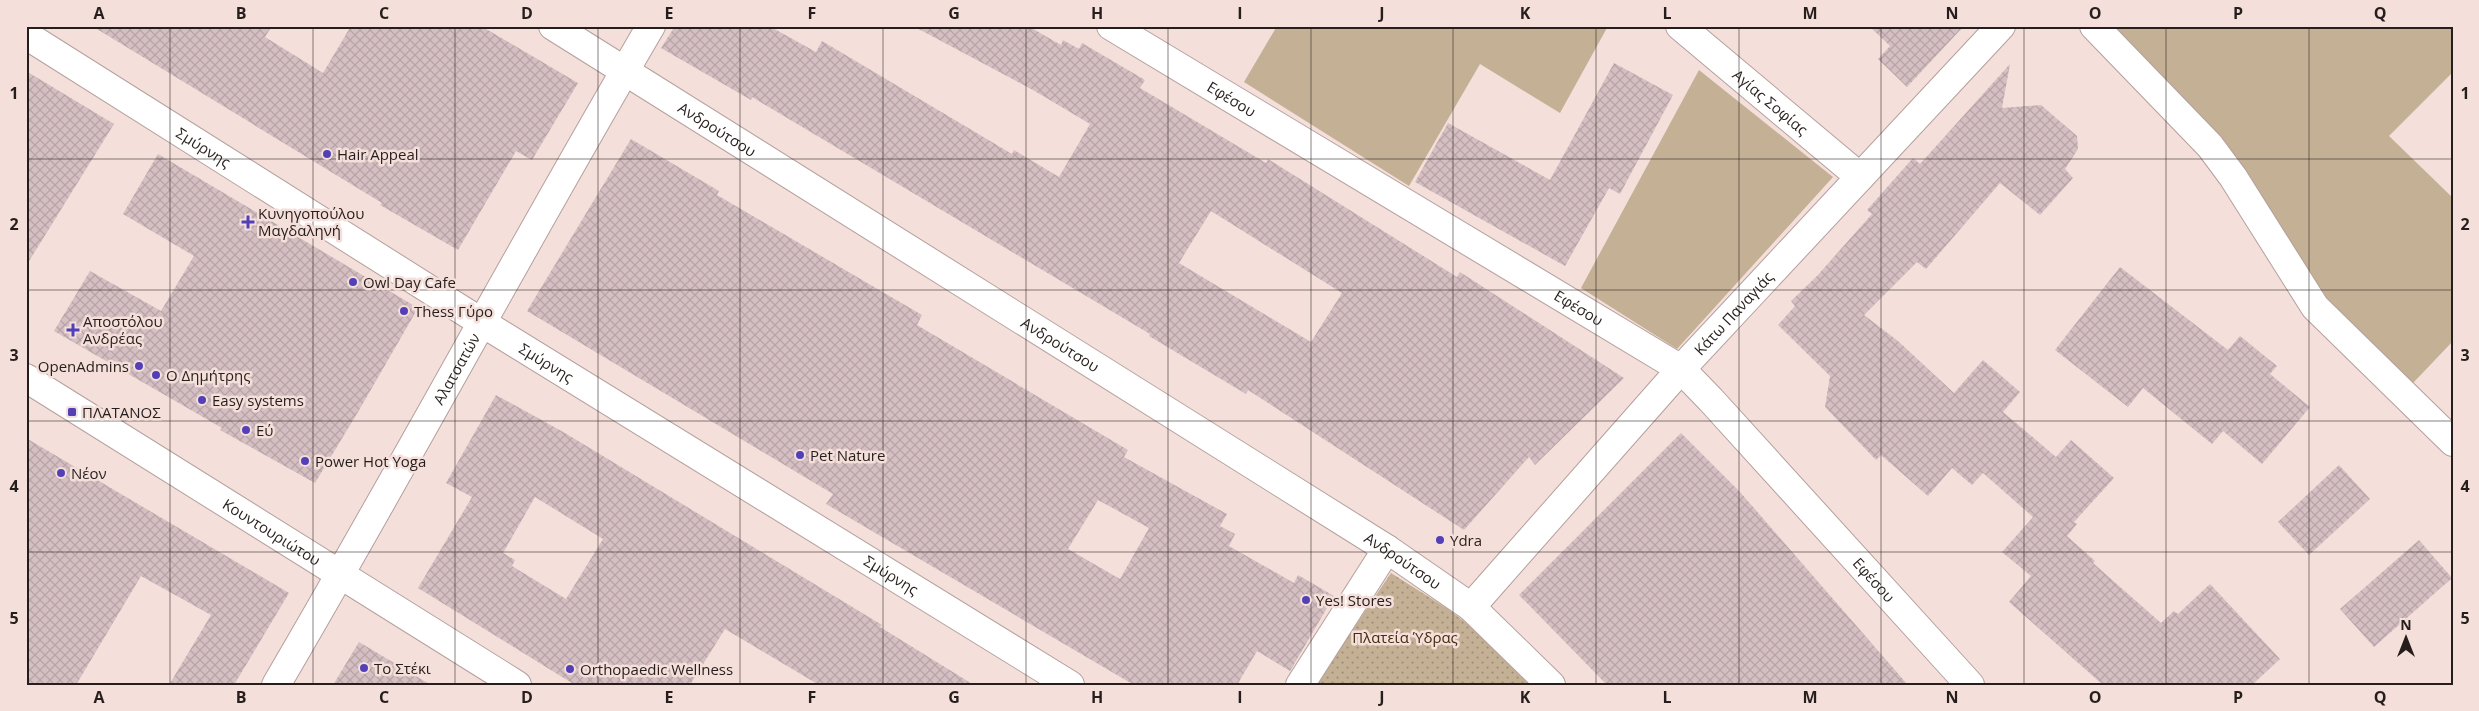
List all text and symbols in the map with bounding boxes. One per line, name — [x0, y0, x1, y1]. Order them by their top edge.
text: A — [93, 2, 105, 24]
text: B — [236, 2, 246, 24]
text: C — [379, 2, 389, 24]
text: D — [521, 2, 533, 24]
text: E — [665, 2, 674, 24]
text: F — [808, 2, 816, 24]
text: G — [948, 2, 960, 24]
text: H — [1091, 2, 1103, 24]
text: I — [1237, 2, 1243, 24]
text: J — [1377, 2, 1385, 24]
text: K — [1520, 2, 1531, 24]
text: L — [1662, 2, 1672, 24]
text: M — [1802, 2, 1818, 24]
text: N — [1945, 2, 1959, 24]
text: O — [2089, 2, 2101, 24]
text: P — [2233, 2, 2243, 24]
text: Q — [2374, 2, 2386, 24]
street label: Αγίας Σοφίας — [1729, 64, 1812, 139]
street label: Εφέσου — [1204, 76, 1260, 121]
text: 1 — [9, 82, 19, 104]
text: 1 — [2460, 82, 2470, 104]
street label: Ανδρούτσου — [675, 97, 760, 161]
street label: Σμύρνης — [173, 122, 235, 172]
place label: Hair Appeal — [337, 144, 419, 164]
marker: Hair Appeal — [321, 148, 333, 160]
place label: Κυνηγοπούλου Μαγδαληνή — [258, 203, 364, 240]
text: 2 — [9, 213, 19, 235]
text: 2 — [2460, 213, 2470, 235]
marker: Κυνηγοπούλου Μαγδαληνή — [242, 216, 254, 228]
street label: Κάτω Παναγιάς — [1689, 267, 1777, 359]
place label: Owl Day Cafe — [363, 272, 456, 292]
marker: Owl Day Cafe — [347, 276, 359, 288]
street label: Εφέσου — [1551, 285, 1607, 330]
place label: Thess Γύρο — [414, 301, 493, 321]
marker: Thess Γύρο — [398, 305, 410, 317]
place label: Αποστόλου Ανδρέας — [83, 311, 163, 348]
street label: Ανδρούτσου — [1018, 312, 1103, 376]
marker: Αποστόλου Ανδρέας — [67, 324, 79, 336]
street label: Αλατσατών — [428, 329, 484, 408]
street label: Σμύρνης — [516, 338, 578, 387]
text: 3 — [9, 344, 19, 366]
text: 3 — [2460, 344, 2470, 366]
place label: OpenAdmins — [38, 356, 129, 376]
marker: OpenAdmins — [133, 360, 145, 372]
place label: Ο Δημήτρης — [166, 365, 250, 385]
marker: Ο Δημήτρης — [150, 369, 162, 381]
place label: Easy systems — [212, 390, 304, 410]
marker: Easy systems — [196, 394, 208, 406]
place label: ΠΛΑΤΑΝΟΣ — [82, 402, 161, 422]
marker: ΠΛΑΤΑΝΟΣ — [66, 406, 78, 418]
place label: Εύ — [256, 420, 273, 440]
marker: Εύ — [240, 424, 252, 436]
place label: Pet Nature — [810, 445, 885, 465]
marker: Pet Nature — [794, 449, 806, 461]
place label: Power Hot Yoga — [315, 451, 426, 471]
marker: Power Hot Yoga — [299, 455, 311, 467]
place label: Νέον — [71, 463, 107, 483]
marker: Νέον — [55, 467, 67, 479]
text: 4 — [9, 475, 19, 497]
text: 4 — [2460, 475, 2470, 497]
street label: Κουντουριώτου — [219, 494, 325, 570]
street label: Ανδρούτσου — [1361, 527, 1445, 593]
place label: Ydra — [1450, 530, 1482, 550]
marker: Ydra — [1434, 534, 1446, 546]
street label: Σμύρνης — [860, 551, 922, 599]
street label: Εφέσου — [1849, 553, 1900, 606]
place label: Yes! Stores — [1316, 590, 1392, 610]
marker: Yes! Stores — [1300, 594, 1312, 606]
text: 5 — [9, 607, 19, 629]
text: 5 — [2460, 607, 2470, 629]
north arrow — [2382, 614, 2432, 664]
text: N — [2400, 615, 2412, 634]
park label: Πλατεία Ύδρας — [1352, 627, 1458, 647]
place label: Το Στέκι — [374, 658, 431, 678]
place label: Orthopaedic Wellness — [580, 659, 733, 679]
marker: Το Στέκι — [358, 662, 370, 674]
marker: Orthopaedic Wellness — [564, 663, 576, 675]
text: A — [93, 686, 105, 708]
text: B — [236, 686, 246, 708]
text: C — [379, 686, 389, 708]
text: D — [521, 686, 533, 708]
text: E — [665, 686, 674, 708]
text: F — [808, 686, 816, 708]
text: G — [948, 686, 960, 708]
text: H — [1091, 686, 1103, 708]
text: I — [1237, 686, 1243, 708]
text: J — [1377, 686, 1385, 708]
text: K — [1520, 686, 1531, 708]
text: L — [1662, 686, 1672, 708]
text: M — [1802, 686, 1818, 708]
text: N — [1945, 686, 1959, 708]
text: O — [2089, 686, 2101, 708]
text: P — [2233, 686, 2243, 708]
text: Q — [2374, 686, 2386, 708]

